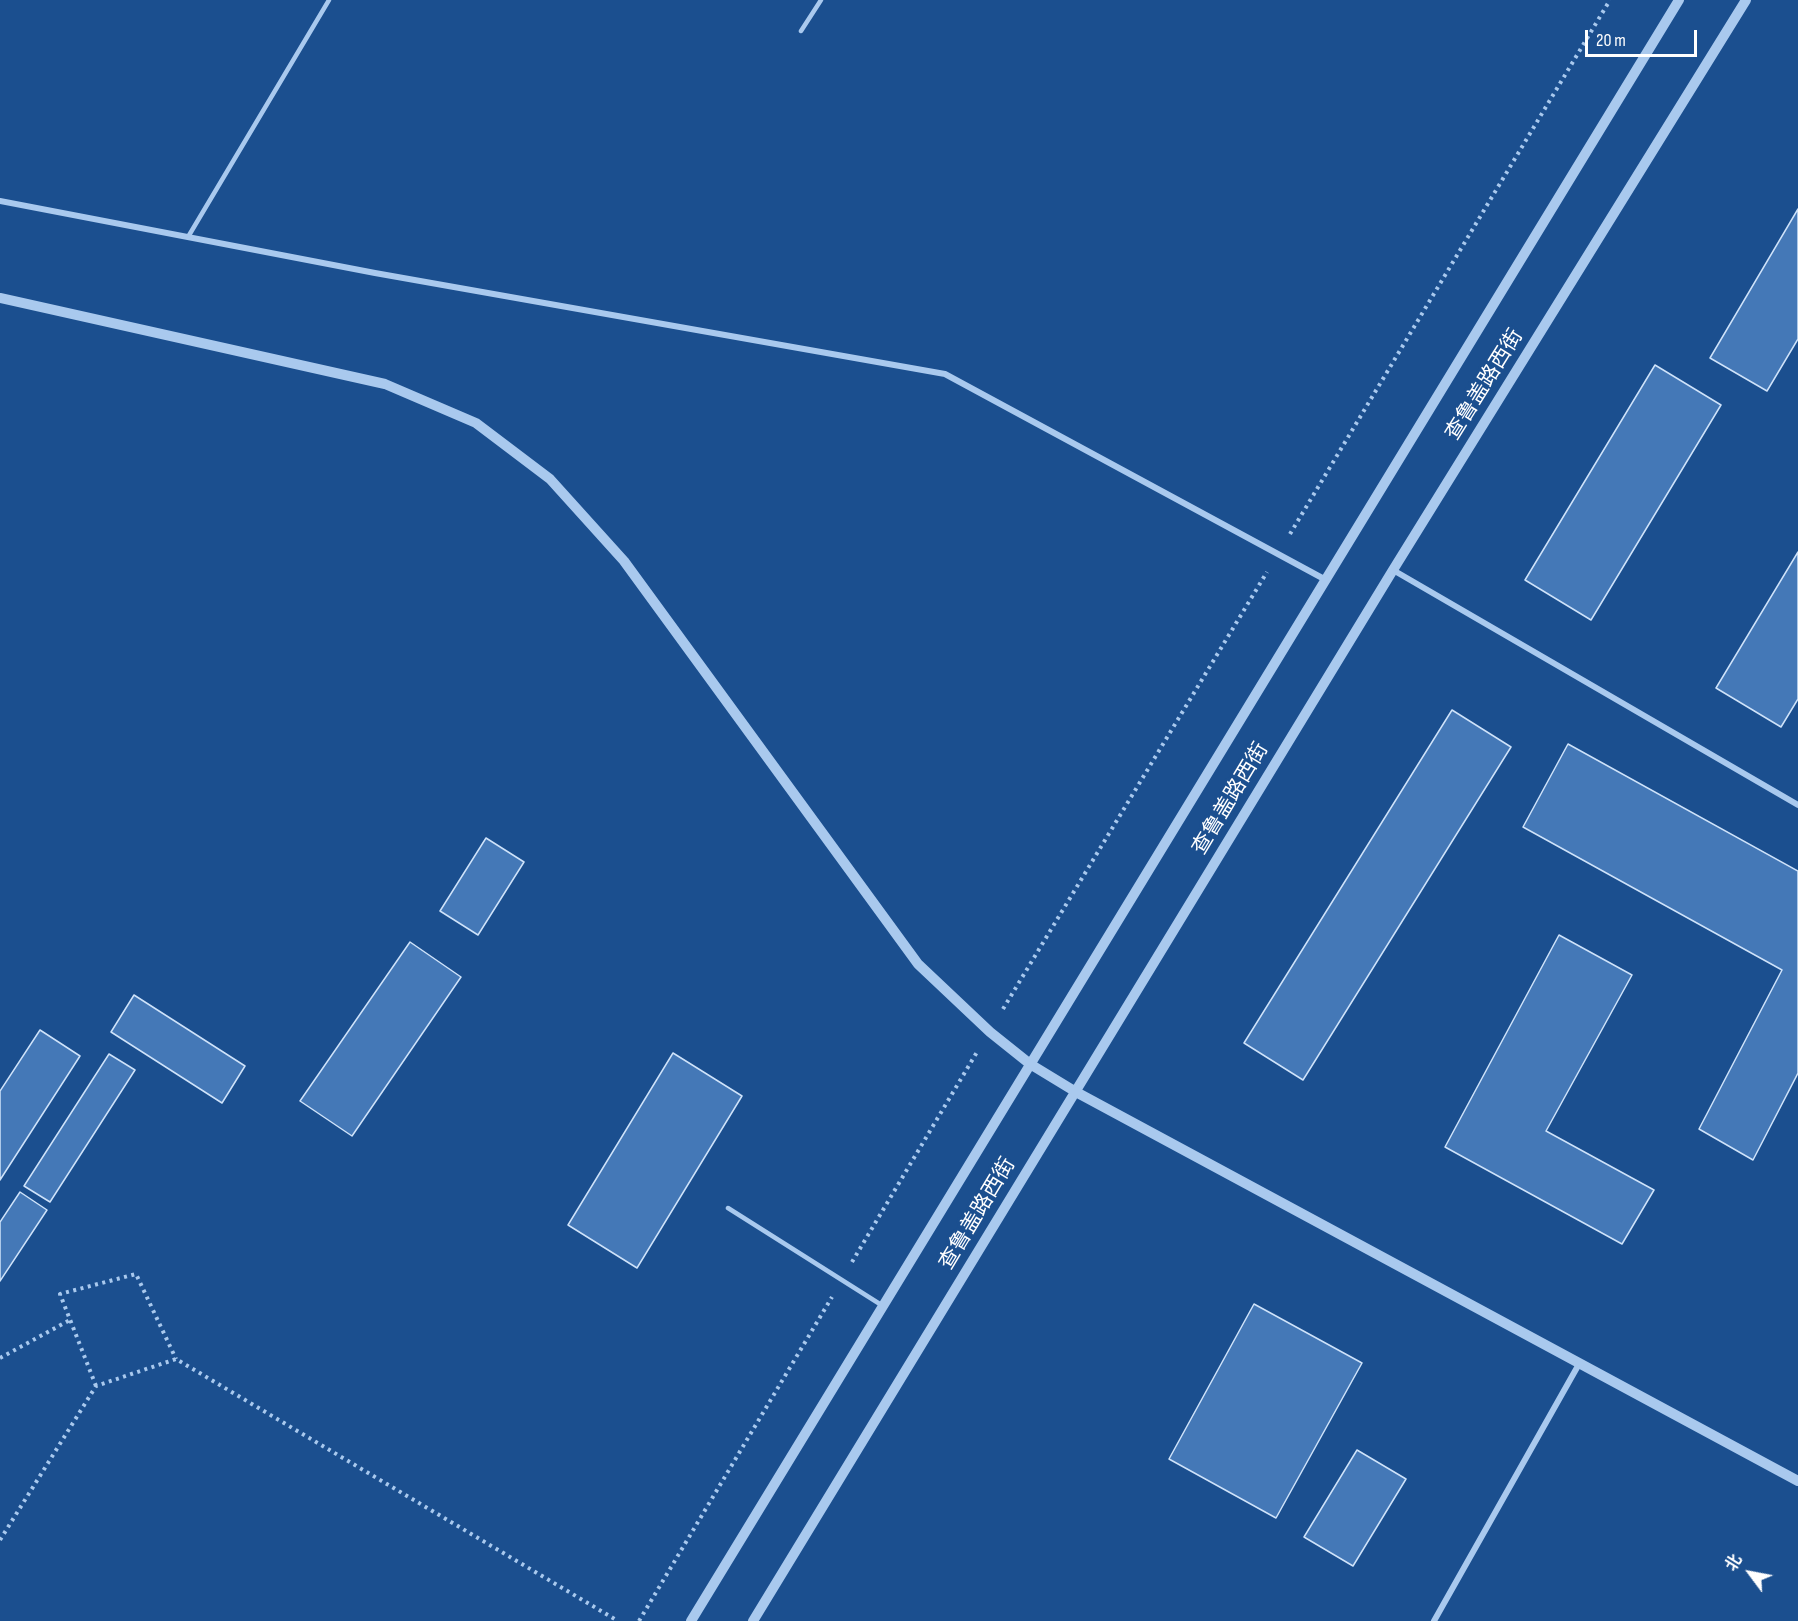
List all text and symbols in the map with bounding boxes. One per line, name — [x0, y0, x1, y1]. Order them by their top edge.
scale bar — [1588, 18, 1700, 56]
text: 20 m — [1596, 30, 1626, 51]
street label: 查鲁盖路西街 — [1441, 325, 1529, 445]
street label: 查鲁盖路西街 — [1188, 739, 1274, 859]
street label: 查鲁盖路西街 — [935, 1154, 1021, 1274]
north arrow — [1720, 1543, 1780, 1603]
text: 北 — [1722, 1551, 1747, 1575]

